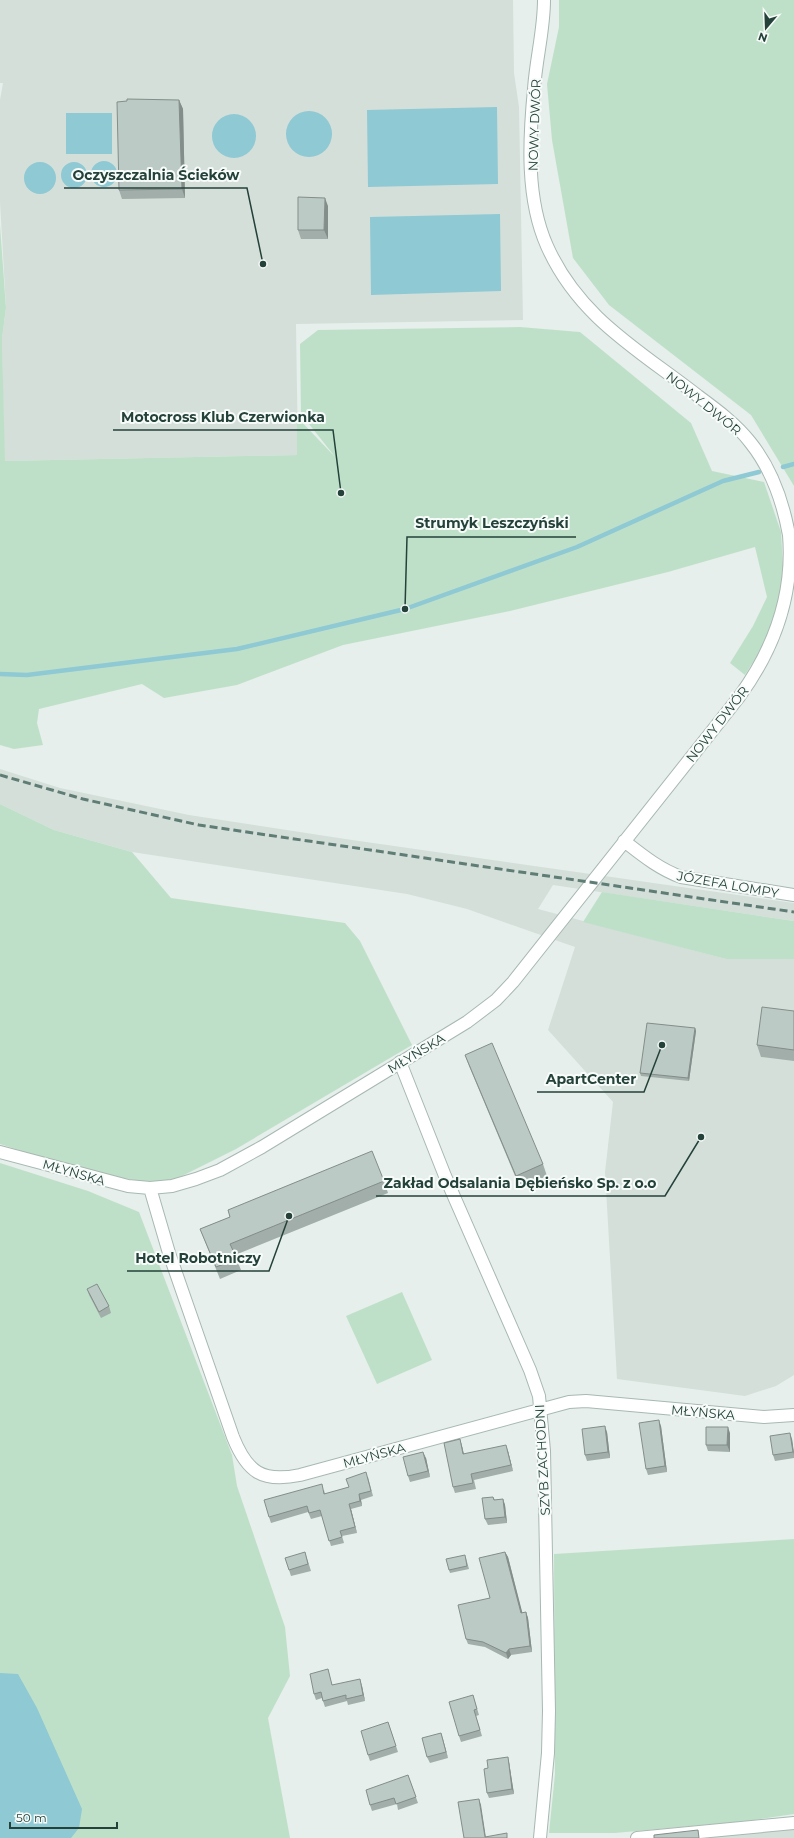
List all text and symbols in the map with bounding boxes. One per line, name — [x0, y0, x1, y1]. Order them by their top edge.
north arrow — [746, 8, 786, 48]
text: N — [756, 29, 769, 46]
street label: NOWY DWÓR — [524, 79, 544, 171]
callout: Oczyszczalnia Ścieków — [64, 162, 247, 188]
text: Oczyszczalnia Ścieków — [72, 166, 240, 184]
street label: NOWY DWÓR — [663, 368, 745, 438]
callout: Motocross Klub Czerwionka — [113, 404, 333, 430]
text: Motocross Klub Czerwionka — [121, 408, 325, 426]
callout: Strumyk Leszczyński — [407, 511, 576, 537]
text: Strumyk Leszczyński — [415, 514, 569, 532]
street label: NOWY DWÓR — [682, 683, 752, 765]
street label: JÓZEFA LOMPY — [675, 867, 781, 901]
street label: MŁYŃSKA — [384, 1029, 448, 1076]
callout: ApartCenter — [537, 1066, 644, 1092]
text: ApartCenter — [545, 1070, 636, 1088]
street label: MŁYŃSKA — [41, 1155, 108, 1189]
callout: Zakład Odsalania Dębieńsko Sp. z o.o — [376, 1170, 665, 1196]
text: Zakład Odsalania Dębieńsko Sp. z o.o — [384, 1174, 656, 1192]
callout: Hotel Robotniczy — [127, 1245, 269, 1271]
text: Hotel Robotniczy — [135, 1249, 261, 1267]
street label: MŁYŃSKA — [670, 1401, 736, 1423]
street label: SZYB ZACHODNI — [531, 1404, 553, 1516]
street label: MŁYŃSKA — [341, 1439, 408, 1471]
scale bar — [10, 1804, 117, 1830]
text: 50 m — [16, 1810, 47, 1825]

